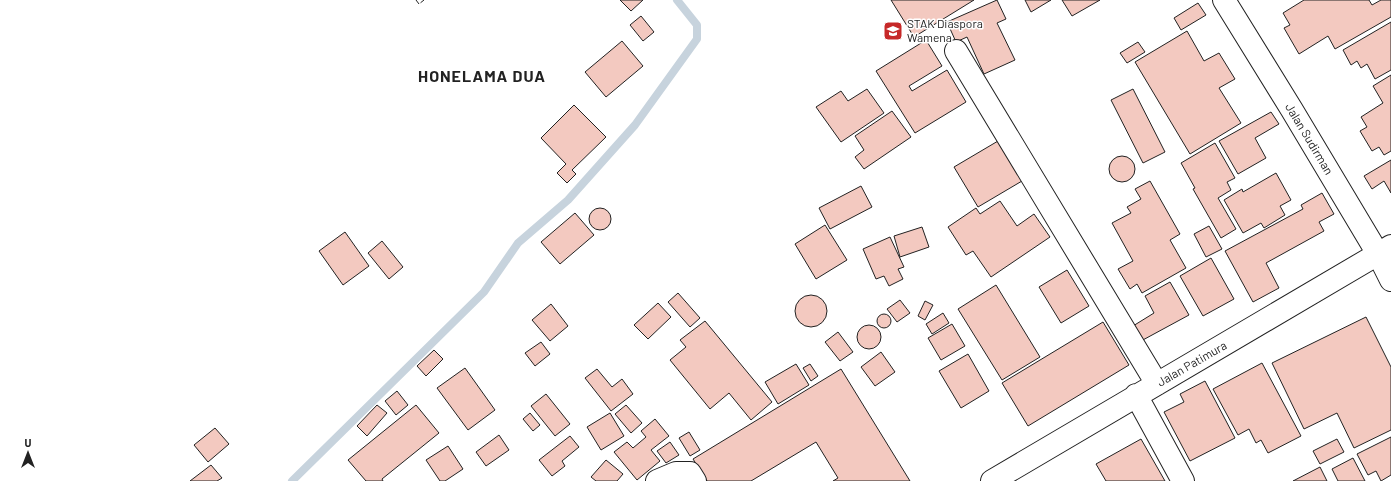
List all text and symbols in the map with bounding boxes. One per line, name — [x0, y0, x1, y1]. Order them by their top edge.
place label: STAK Diaspora Wamena — [907, 16, 983, 44]
school or university icon: STAK Diaspora Wamena — [882, 20, 904, 42]
district label: HONELAMA DUA — [418, 66, 546, 85]
street label: Jalan Sudirman — [1283, 100, 1337, 177]
street label: Jalan Patimura — [1154, 338, 1229, 389]
north arrow — [8, 433, 48, 473]
text: U — [25, 436, 32, 449]

